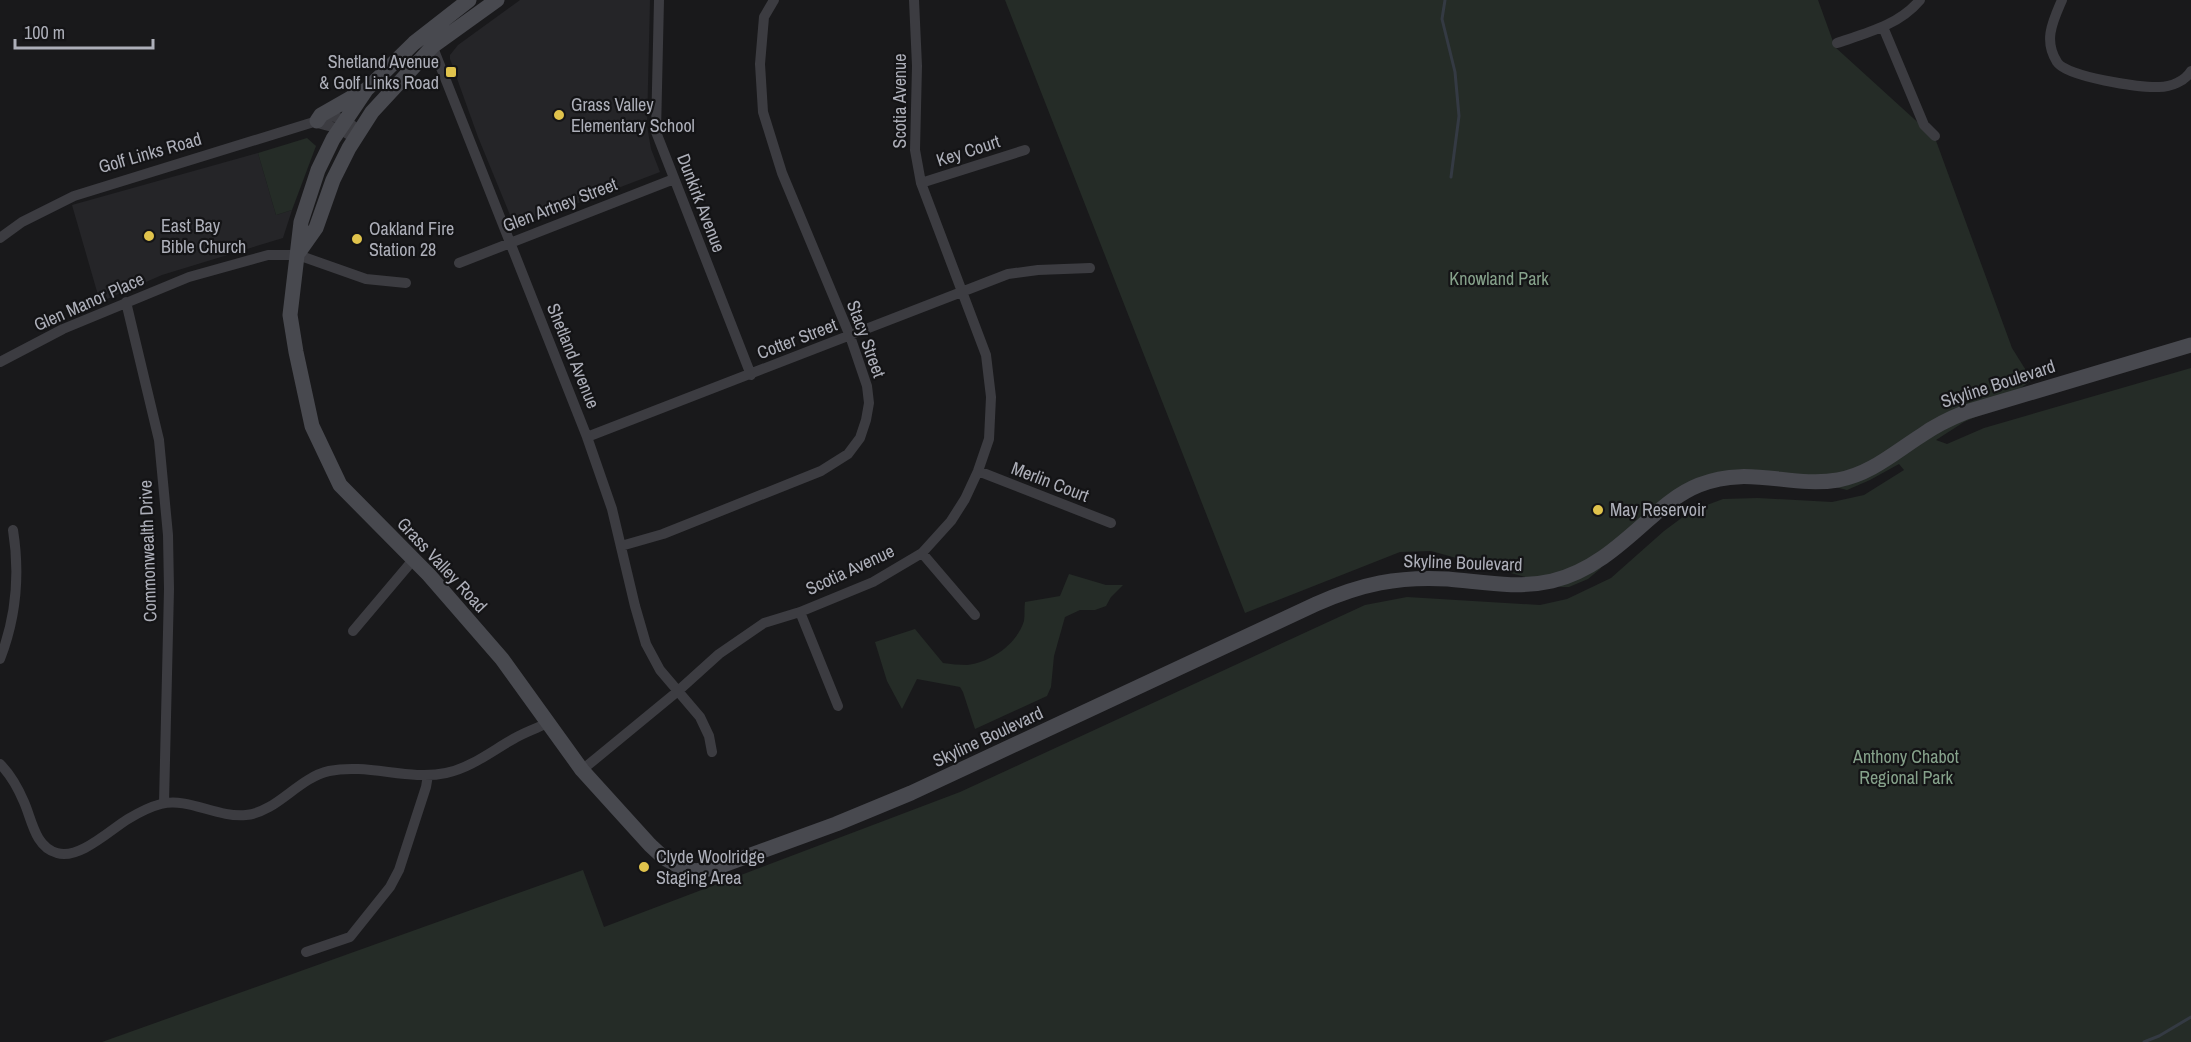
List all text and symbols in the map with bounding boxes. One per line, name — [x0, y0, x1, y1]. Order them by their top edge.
scale bar — [15, 12, 153, 50]
text: 100 m — [24, 20, 65, 45]
place label: Shetland Avenue & Golf Links Road — [319, 49, 439, 95]
street label: Scotia Avenue — [887, 54, 912, 148]
marker: Shetland Avenue & Golf Links Road — [444, 65, 458, 79]
place label: Grass Valley Elementary School — [571, 92, 695, 138]
marker: Grass Valley Elementary School — [552, 108, 566, 122]
street label: Golf Links Road — [96, 126, 204, 179]
street label: Key Court — [933, 128, 1003, 173]
street label: Dunkirk Avenue — [671, 150, 732, 256]
street label: Glen Artney Street — [499, 171, 621, 238]
place label: East Bay Bible Church — [161, 213, 246, 259]
place label: Oakland Fire Station 28 — [369, 216, 454, 262]
marker: East Bay Bible Church — [142, 229, 156, 243]
marker: Oakland Fire Station 28 — [350, 232, 364, 246]
street label: Glen Manor Place — [30, 266, 148, 337]
park label: Knowland Park — [1449, 266, 1549, 291]
street label: Stacy Street — [841, 297, 892, 381]
street label: Shetland Avenue — [541, 299, 606, 412]
street label: Cotter Street — [753, 312, 840, 365]
street label: Skyline Boulevard — [1937, 353, 2058, 414]
street label: Merlin Court — [1008, 455, 1093, 508]
street label: Commonwealth Drive — [133, 480, 162, 622]
place label: May Reservoir — [1610, 497, 1706, 522]
marker: May Reservoir — [1591, 503, 1605, 517]
street label: Grass Valley Road — [392, 512, 493, 618]
street label: Scotia Avenue — [801, 538, 898, 601]
street label: Skyline Boulevard — [1403, 548, 1523, 577]
street label: Skyline Boulevard — [929, 700, 1047, 773]
park label: Anthony Chabot Regional Park — [1852, 744, 1959, 790]
place label: Clyde Woolridge Staging Area — [656, 844, 765, 890]
marker: Clyde Woolridge Staging Area — [637, 860, 651, 874]

